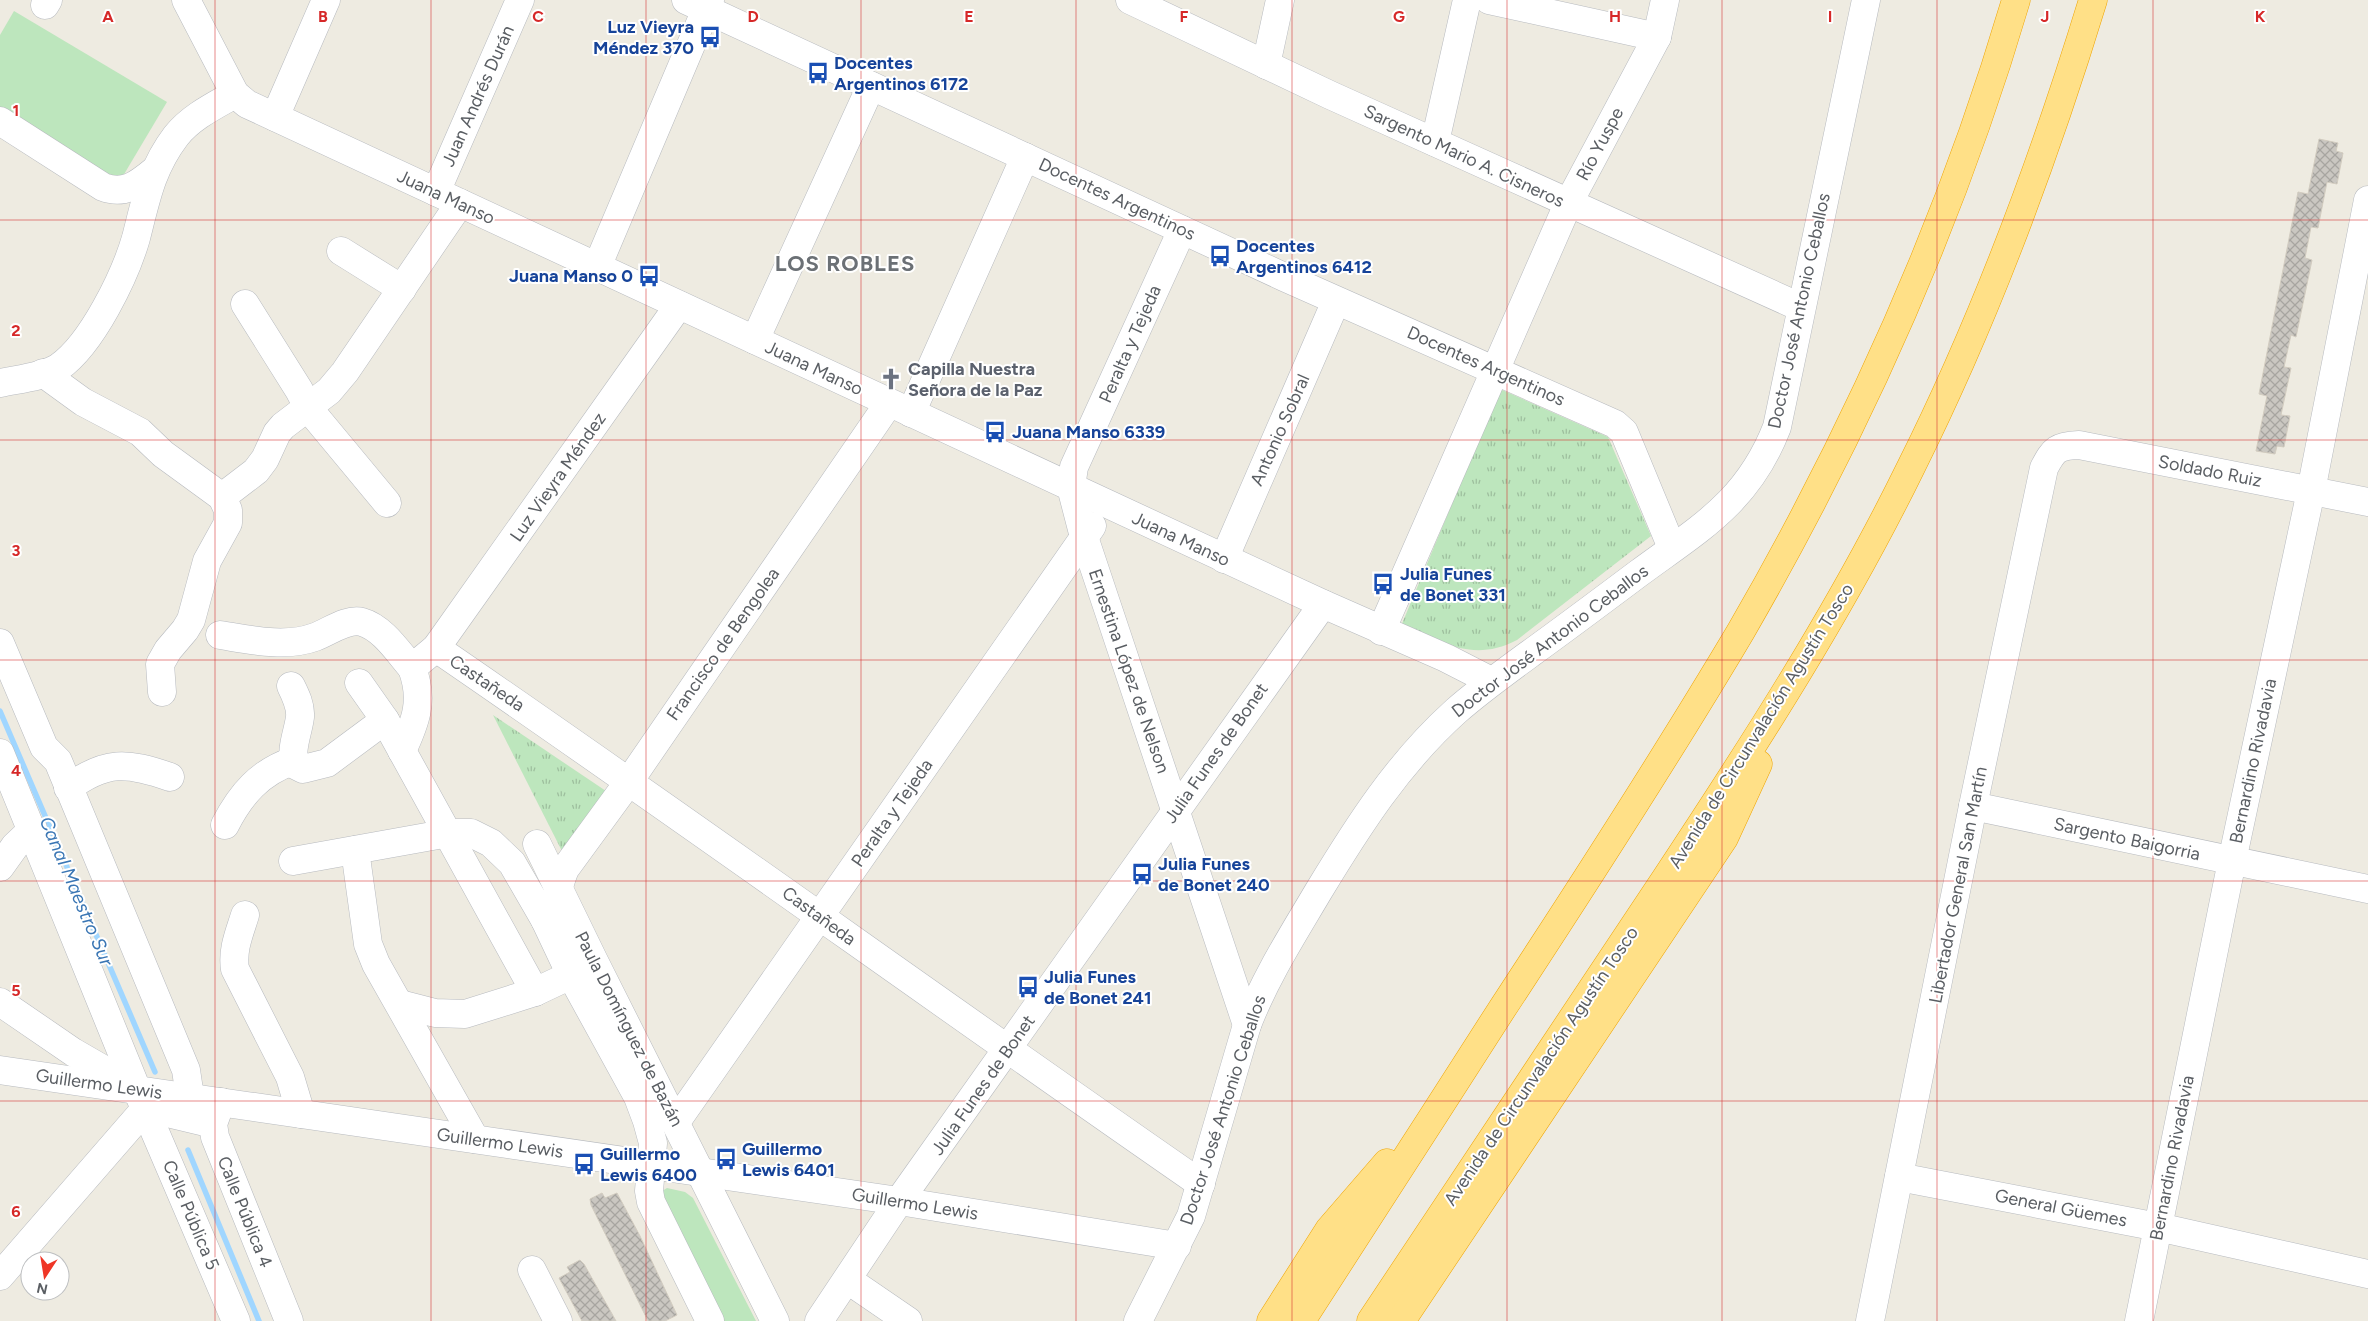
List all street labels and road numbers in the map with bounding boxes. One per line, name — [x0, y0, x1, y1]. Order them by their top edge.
street label: Juan Andrés Durán — [437, 22, 519, 170]
street label: Sargento Mario A. Cisneros — [1360, 100, 1568, 212]
street label: Río Yuspe — [1572, 104, 1628, 184]
street label: Docentes Argentinos — [1035, 153, 1199, 245]
street label: Juana Manso — [394, 165, 498, 229]
street label: Doctor José Antonio Ceballos — [1763, 191, 1835, 431]
street label: Peralta y Tejeda — [1094, 282, 1166, 406]
street label: Docentes Argentinos — [1404, 321, 1568, 411]
street label: Juana Manso — [762, 336, 866, 400]
street label: Antonio Sobral — [1246, 371, 1314, 489]
street label: Luz Vieyra Méndez — [505, 408, 611, 546]
street label: Soldado Ruiz — [2156, 450, 2264, 492]
street label: Juana Manso — [1129, 507, 1233, 571]
street label: Doctor José Antonio Ceballos — [1447, 560, 1653, 722]
street label: Francisco de Bengolea — [662, 563, 784, 725]
street label: Ernestina López de Nelson — [1084, 566, 1174, 776]
street label: Avenida de Circunvalación Agustín Tosco — [1664, 579, 1858, 873]
street label: Castañeda — [445, 650, 529, 716]
street label: Bernardino Rivadavia — [2225, 677, 2281, 845]
street label: Julia Funes de Bonet — [1159, 678, 1273, 827]
street label: Peralta y Tejeda — [847, 755, 937, 871]
street label: Libertador General San Martín — [1924, 765, 1992, 1005]
street label: Sargento Baigorria — [2052, 813, 2202, 865]
street label: Castañeda — [778, 882, 860, 950]
street label: Avenida de Circunvalación Agustín Tosco — [1439, 922, 1643, 1210]
street label: Paula Domínguez de Bazán — [570, 928, 688, 1130]
street label: Doctor José Antonio Ceballos — [1175, 992, 1271, 1228]
street label: Julia Funes de Bonet — [926, 1010, 1040, 1159]
street label: Guillermo Lewis — [34, 1064, 164, 1104]
street label: Bernardino Rivadavia — [2145, 1073, 2199, 1243]
street label: Guillermo Lewis — [435, 1123, 565, 1163]
street label: Calle Pública 4 — [213, 1153, 277, 1271]
street label: Calle Pública 5 — [158, 1157, 224, 1273]
street label: Guillermo Lewis — [850, 1183, 980, 1225]
street label: General Güemes — [1993, 1184, 2129, 1232]

